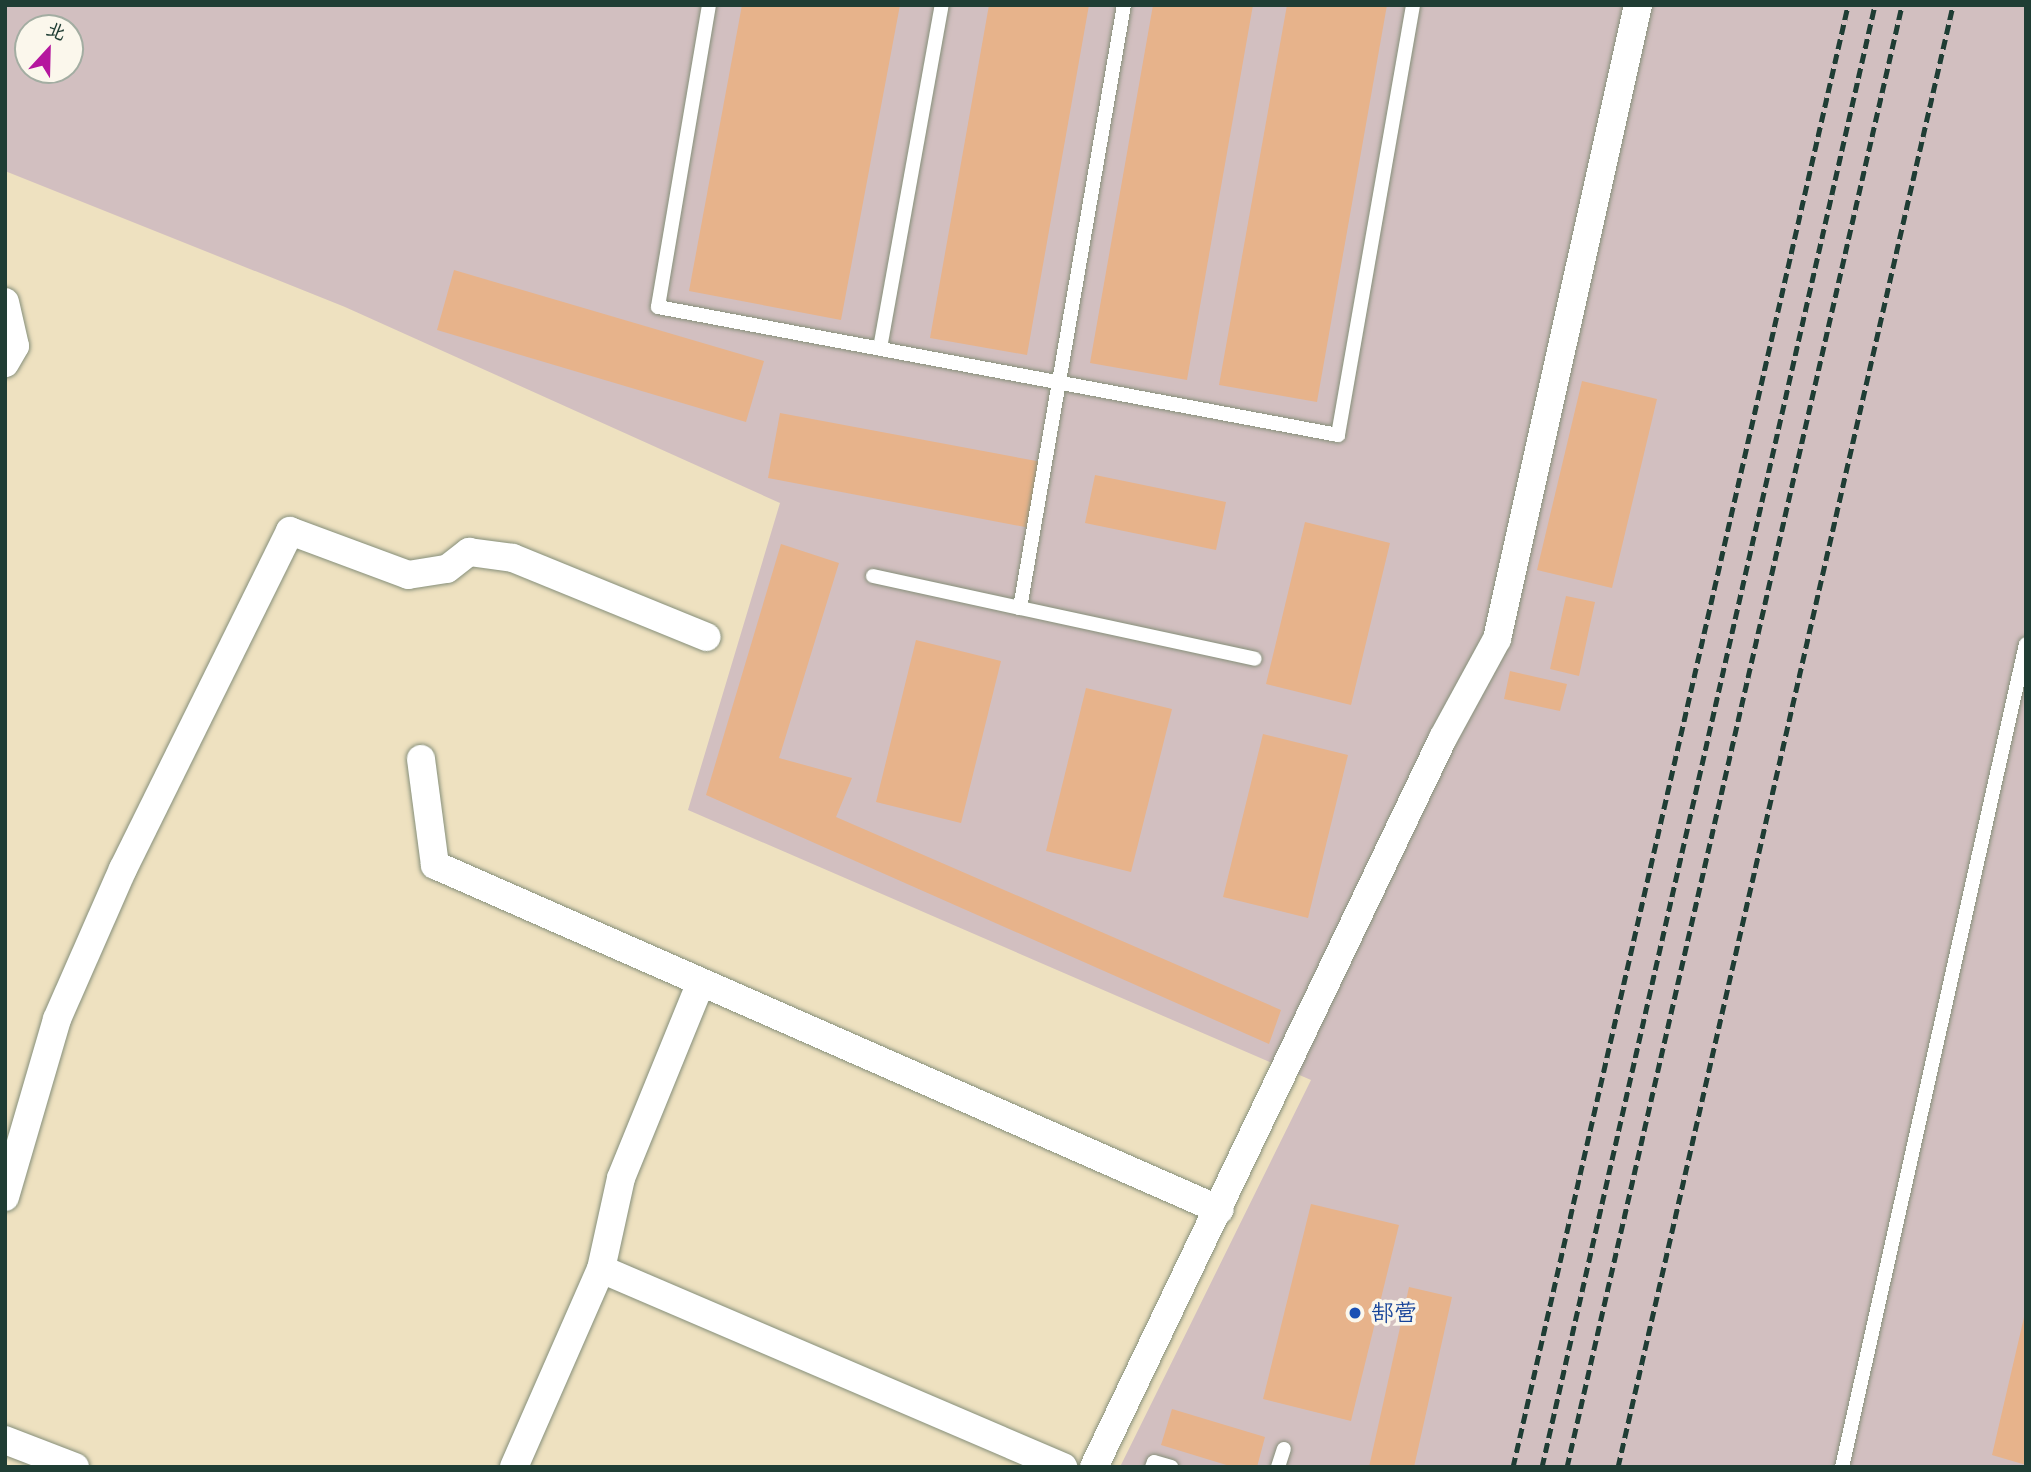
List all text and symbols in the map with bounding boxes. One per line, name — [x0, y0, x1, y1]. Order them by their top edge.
north arrow — [14, 14, 84, 84]
text: 北 — [43, 18, 69, 45]
place label: 郜营 — [1371, 1299, 1417, 1327]
marker: 郜营 — [1345, 1303, 1365, 1323]

